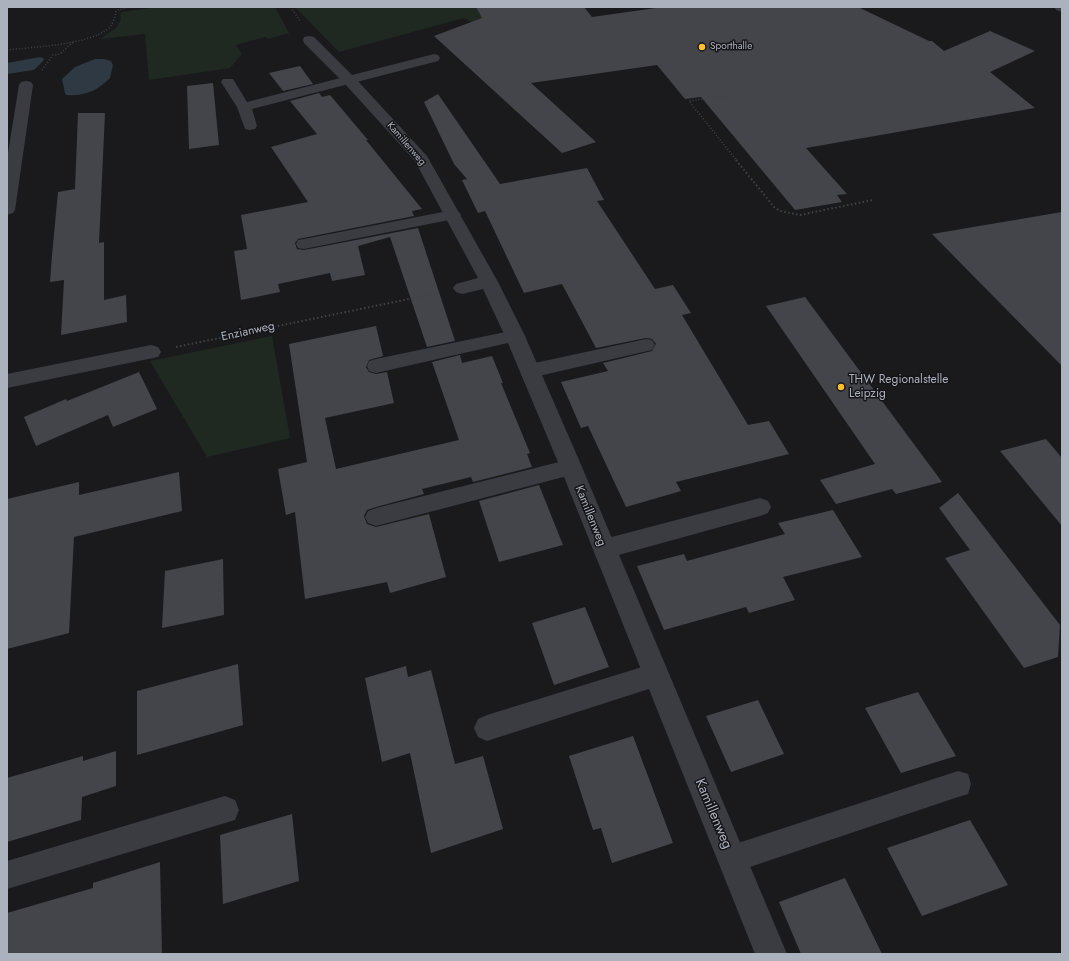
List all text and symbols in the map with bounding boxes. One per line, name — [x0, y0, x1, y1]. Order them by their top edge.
place label: Sporthalle — [710, 41, 752, 53]
marker: Sporthalle — [697, 42, 707, 52]
street label: Kamillenweg — [384, 120, 428, 168]
street label: Enzianweg — [220, 319, 276, 345]
place label: THW Regionalstelle Leipzig — [849, 373, 948, 401]
marker: THW Regionalstelle Leipzig — [836, 382, 846, 392]
street label: Kamillenweg — [571, 484, 609, 548]
street label: Kamillenweg — [691, 776, 735, 852]

